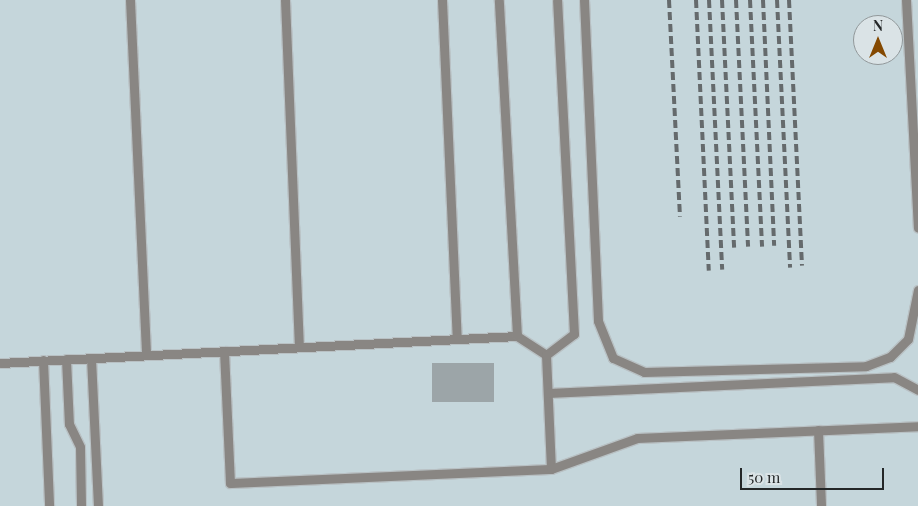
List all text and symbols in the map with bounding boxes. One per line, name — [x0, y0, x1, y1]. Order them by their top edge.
north arrow — [853, 15, 903, 65]
text: N — [873, 16, 883, 35]
scale bar — [743, 458, 887, 490]
text: 50 m — [748, 467, 780, 487]

